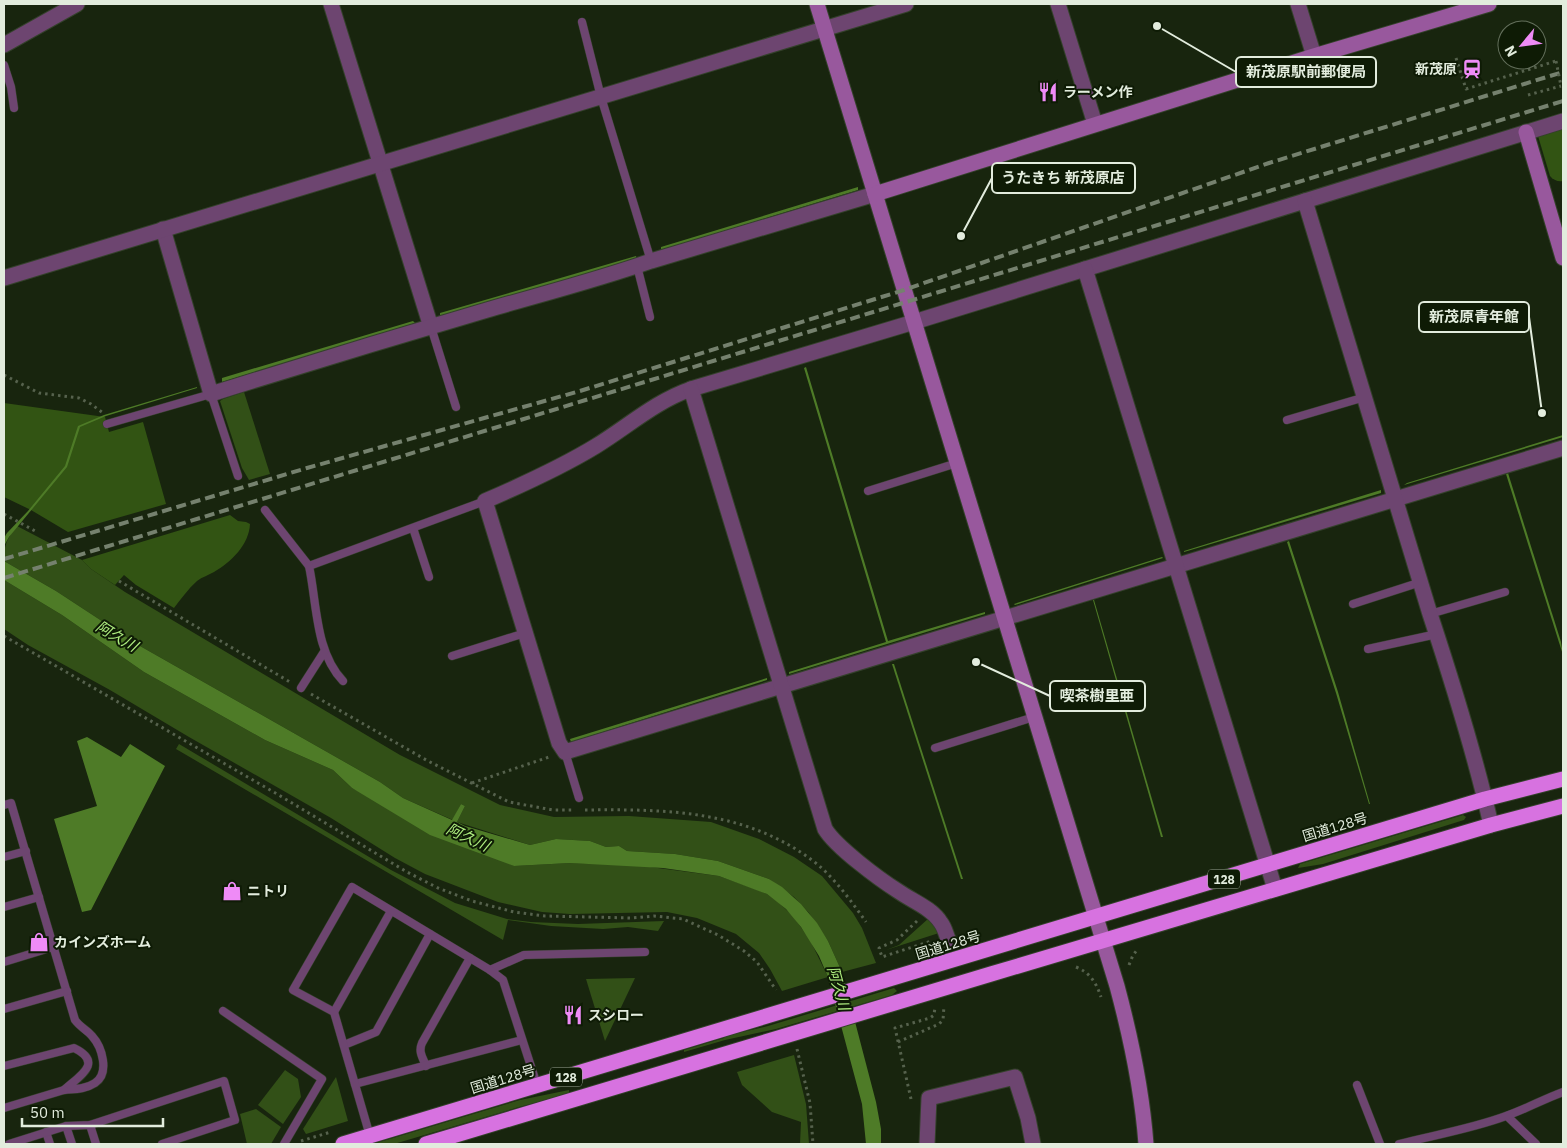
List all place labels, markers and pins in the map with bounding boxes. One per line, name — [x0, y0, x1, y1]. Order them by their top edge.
callout: 新茂原駅前郵便局 — [1236, 57, 1376, 87]
station icon: 新茂原 — [1461, 58, 1483, 80]
place label: 新茂原 — [1415, 60, 1457, 78]
restaurant icon: ラーメン作 — [1037, 81, 1059, 103]
place label: ラーメン作 — [1063, 83, 1132, 101]
callout: うたきち 新茂原店 — [992, 163, 1135, 193]
callout: 新茂原青年館 — [1419, 302, 1529, 332]
callout: 喫茶樹里亜 — [1050, 681, 1145, 711]
shop icon: ニトリ — [221, 880, 243, 902]
place label: ニトリ — [247, 882, 289, 900]
shop icon: カインズホーム — [28, 931, 50, 953]
place label: カインズホーム — [54, 933, 151, 951]
restaurant icon: スシロー — [562, 1004, 584, 1026]
place label: スシロー — [588, 1006, 644, 1024]

